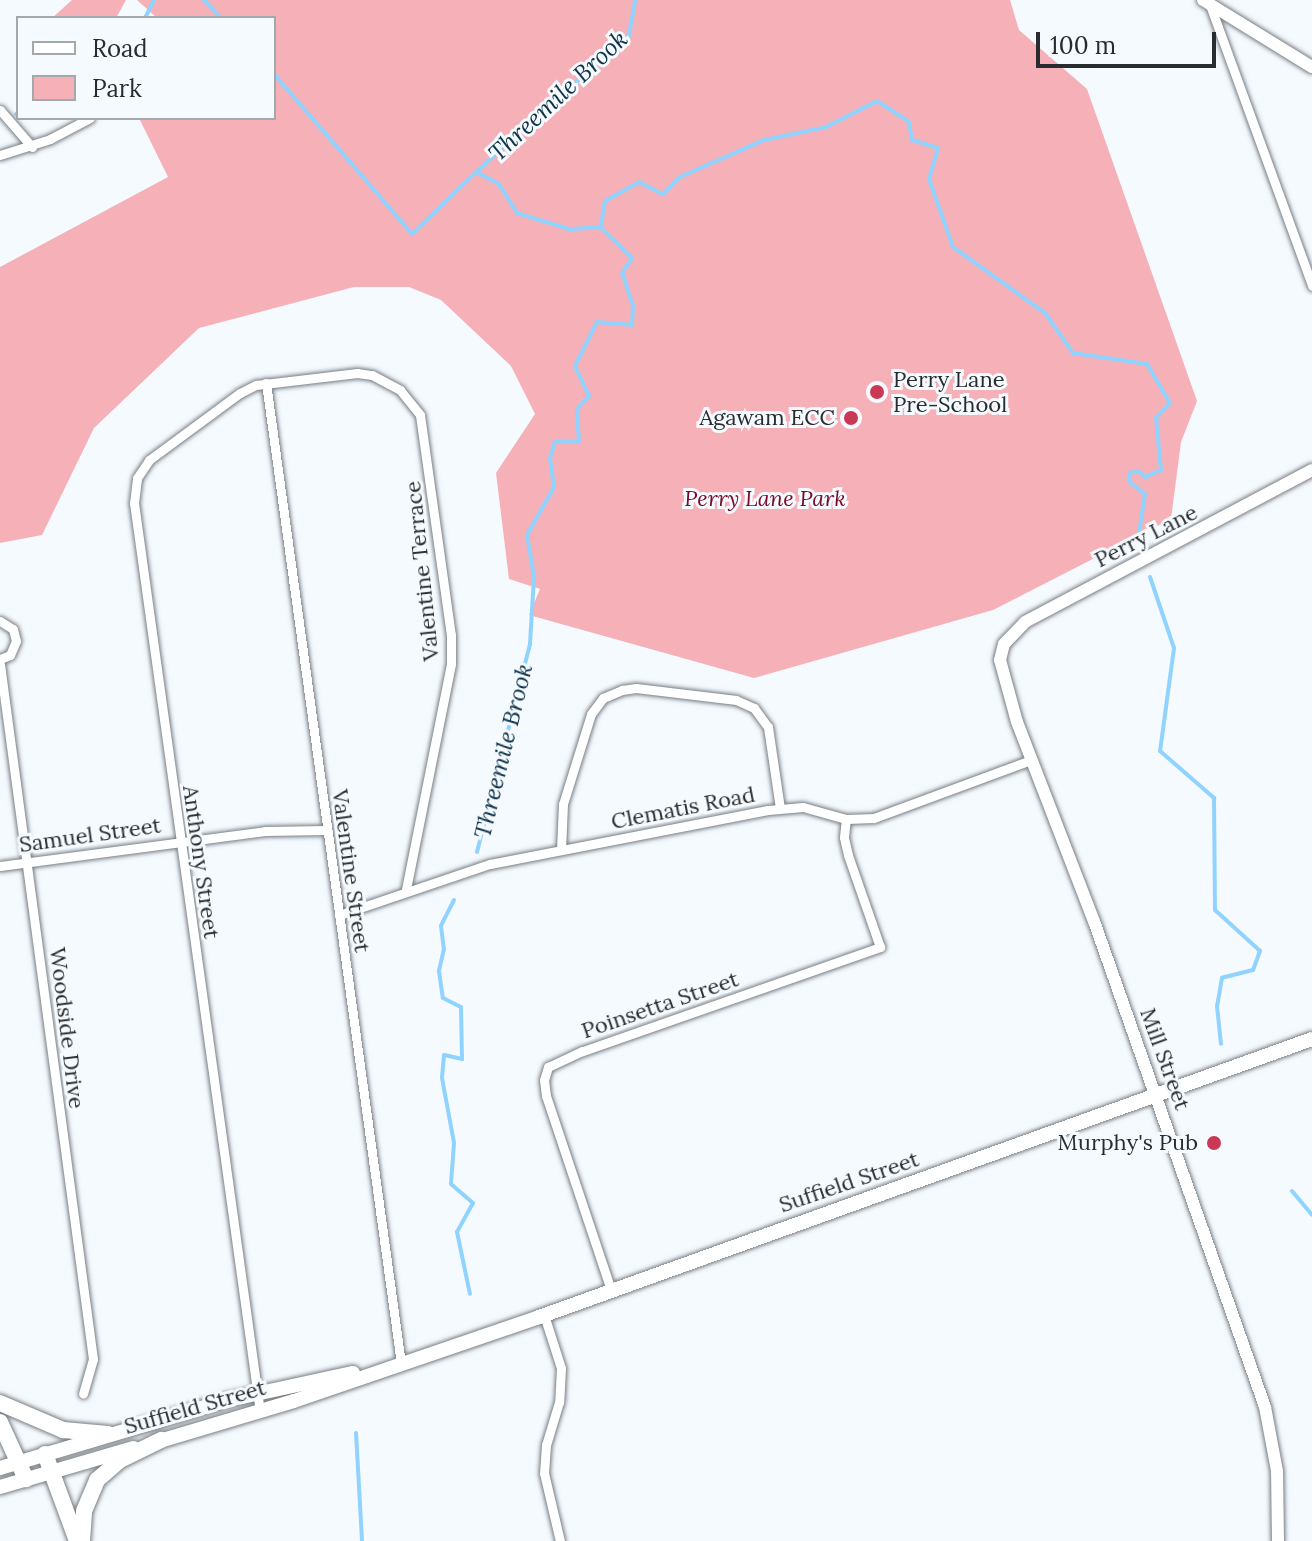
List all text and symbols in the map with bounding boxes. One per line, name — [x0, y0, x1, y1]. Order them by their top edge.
legend — [16, 16, 276, 120]
scale bar — [1040, 16, 1220, 66]
water label: Threemile Brook — [483, 24, 633, 168]
text: 100 m — [1050, 30, 1116, 61]
text: Road — [92, 33, 148, 64]
text: Park — [92, 73, 142, 104]
place label: Perry Lane Pre-School — [893, 366, 1007, 418]
marker: Perry Lane Pre-School — [868, 383, 886, 401]
place label: Agawam ECC — [699, 405, 835, 431]
marker: Agawam ECC — [842, 409, 860, 427]
street label: Valentine Terrace — [399, 480, 445, 662]
park label: Perry Lane Park — [684, 486, 846, 512]
street label: Perry Lane — [1090, 499, 1202, 573]
water label: Threemile Brook — [467, 661, 539, 841]
street label: Clematis Road — [609, 781, 757, 835]
street label: Anthony Street — [177, 784, 225, 940]
street label: Valentine Street — [326, 788, 376, 954]
street label: Samuel Street — [18, 812, 162, 858]
street label: Woodside Drive — [44, 946, 90, 1110]
street label: Poinsetta Street — [578, 966, 742, 1044]
street label: Mill Street — [1134, 1004, 1196, 1114]
place label: Murphy's Pub — [1058, 1130, 1198, 1156]
marker: Murphy's Pub — [1205, 1134, 1223, 1152]
street label: Suffield Street — [776, 1146, 922, 1218]
street label: Suffield Street — [121, 1374, 269, 1440]

